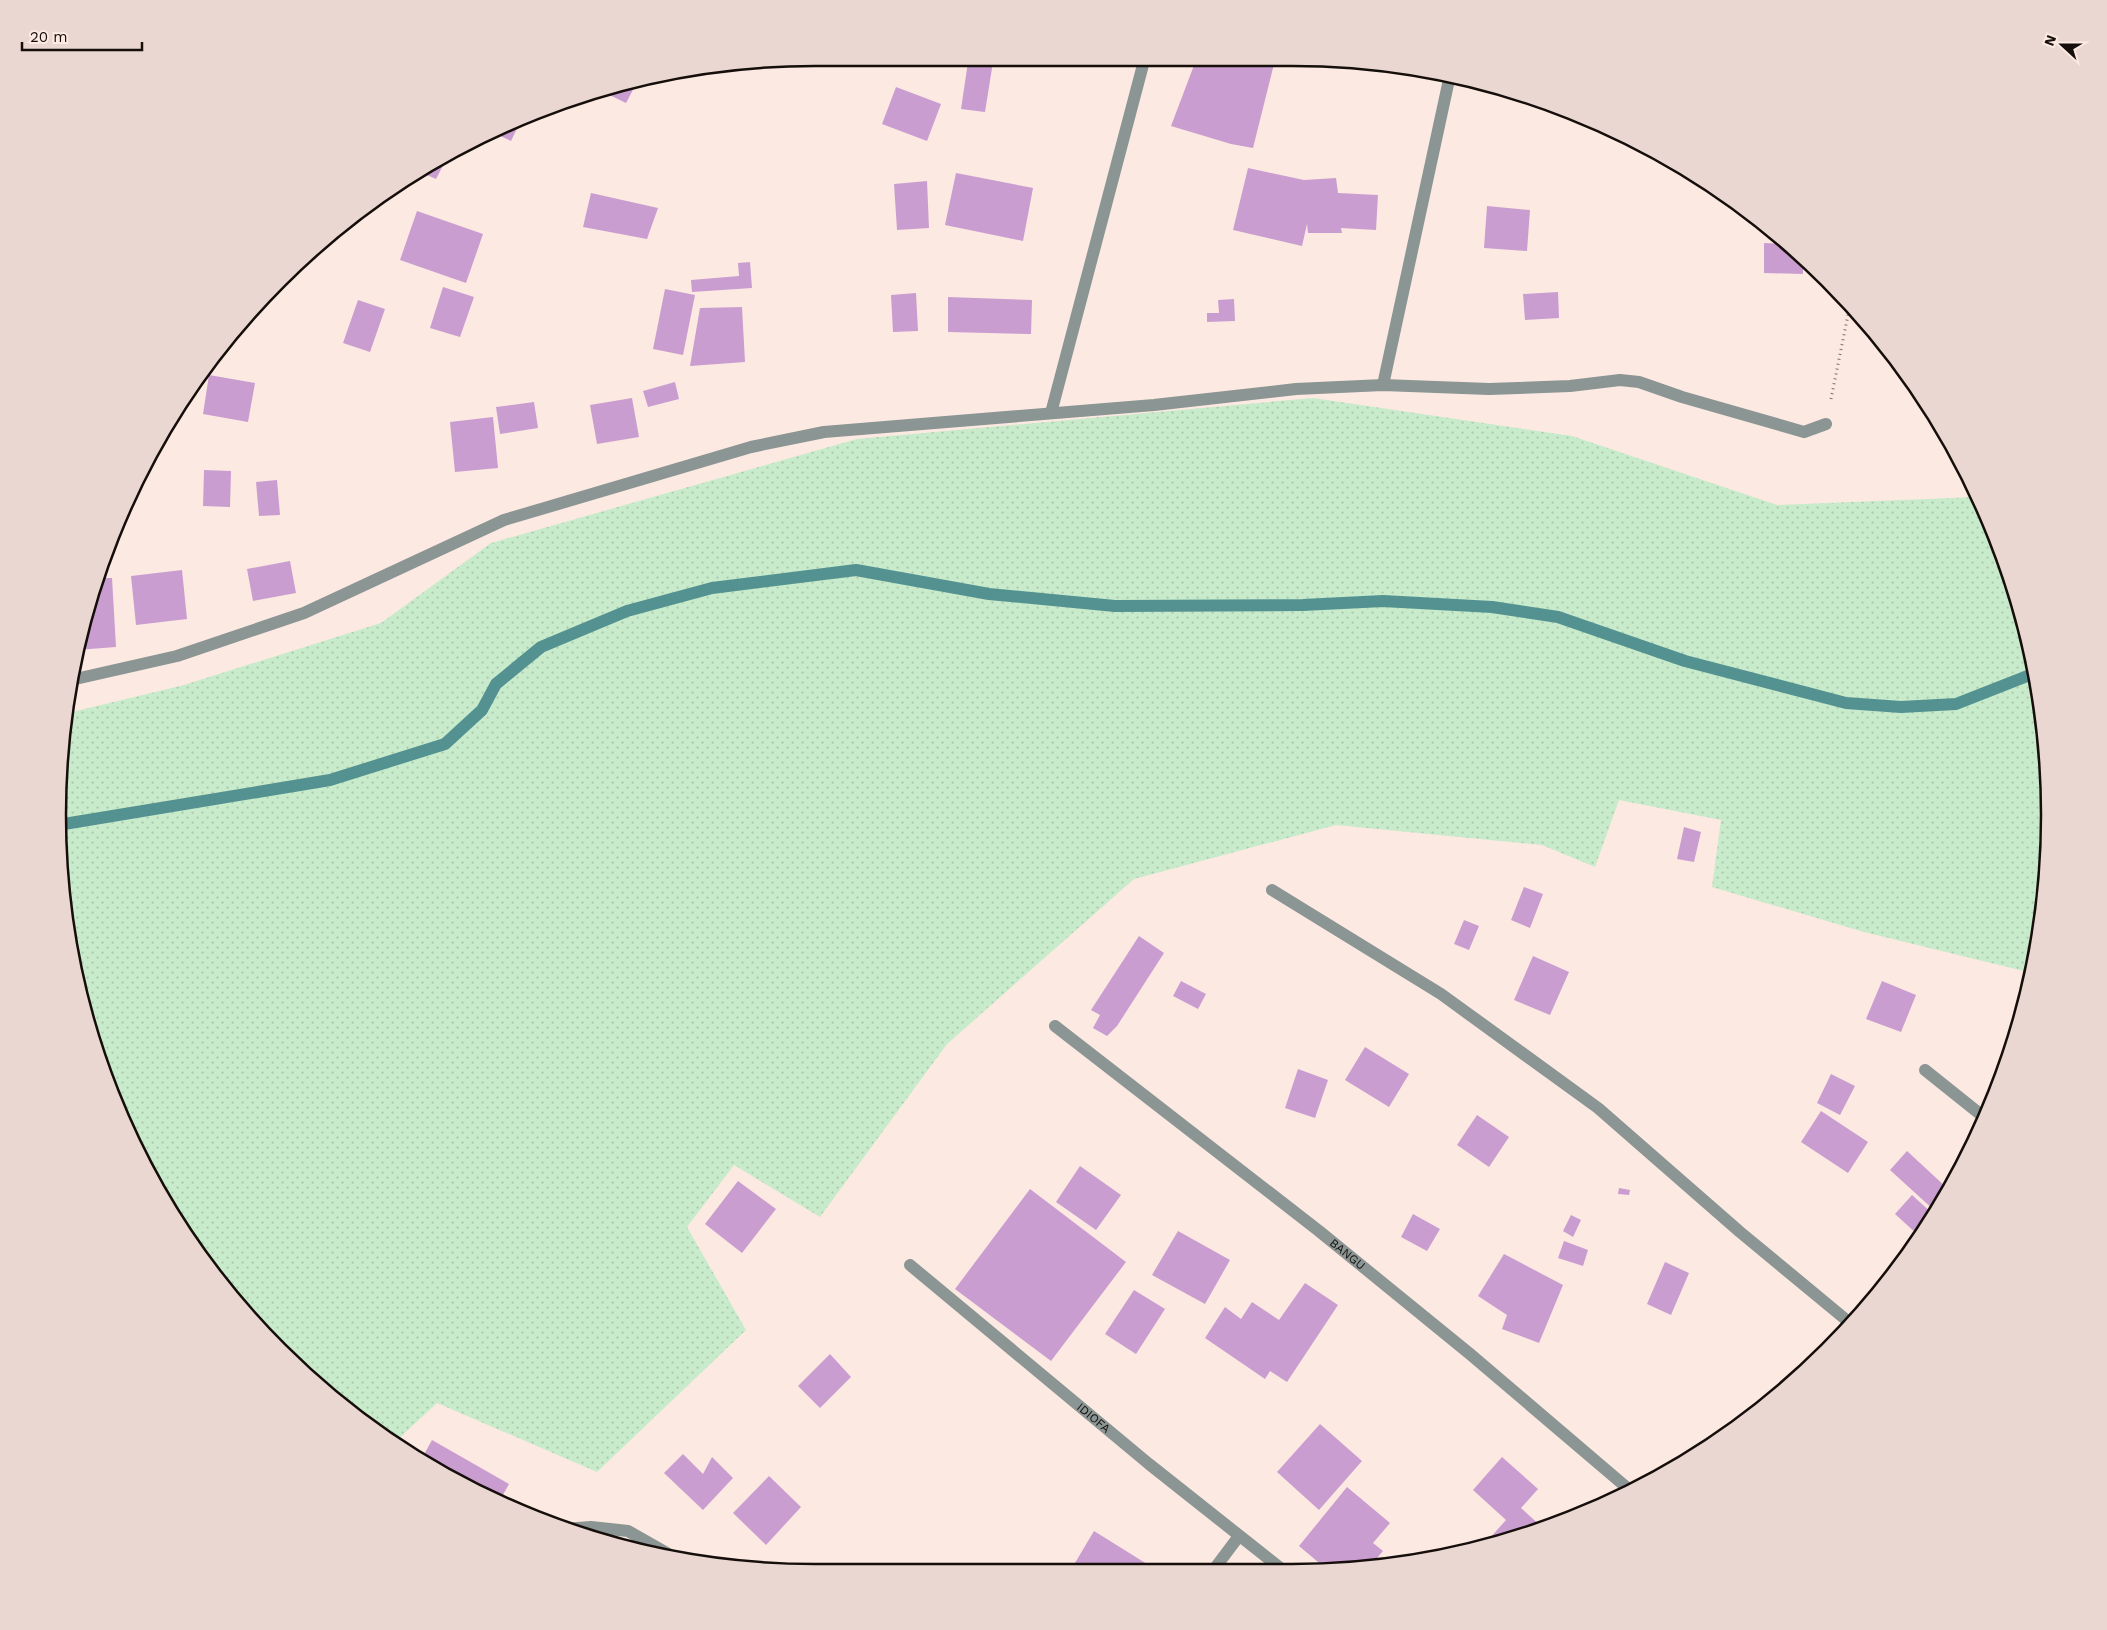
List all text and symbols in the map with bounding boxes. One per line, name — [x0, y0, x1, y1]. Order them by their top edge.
scale bar — [22, 20, 142, 52]
north arrow — [2037, 20, 2087, 70]
text: 20 m — [30, 28, 68, 46]
text: N — [2041, 33, 2059, 48]
street label: BANGU — [1327, 1236, 1368, 1273]
street label: IDIOFA — [1074, 1400, 1113, 1436]

